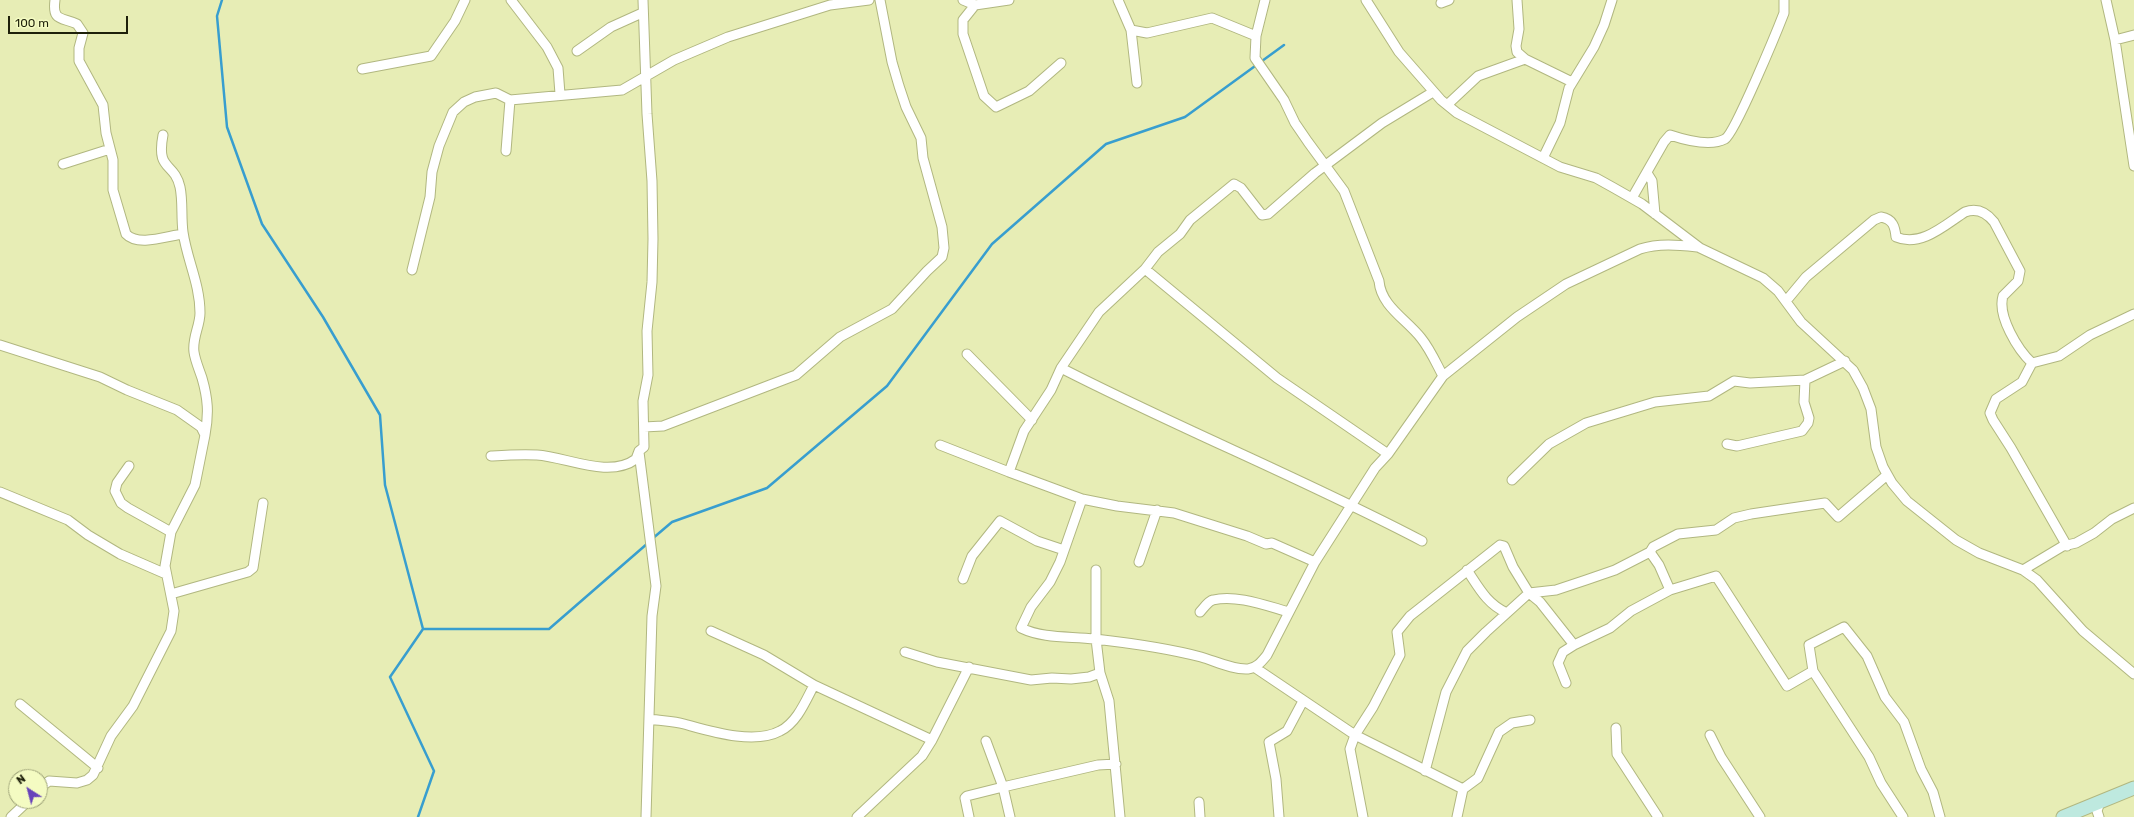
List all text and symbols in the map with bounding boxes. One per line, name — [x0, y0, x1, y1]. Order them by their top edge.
scale bar — [10, 8, 130, 34]
text: 100 m — [15, 16, 49, 30]
north arrow — [8, 769, 48, 809]
text: N — [14, 772, 28, 787]

